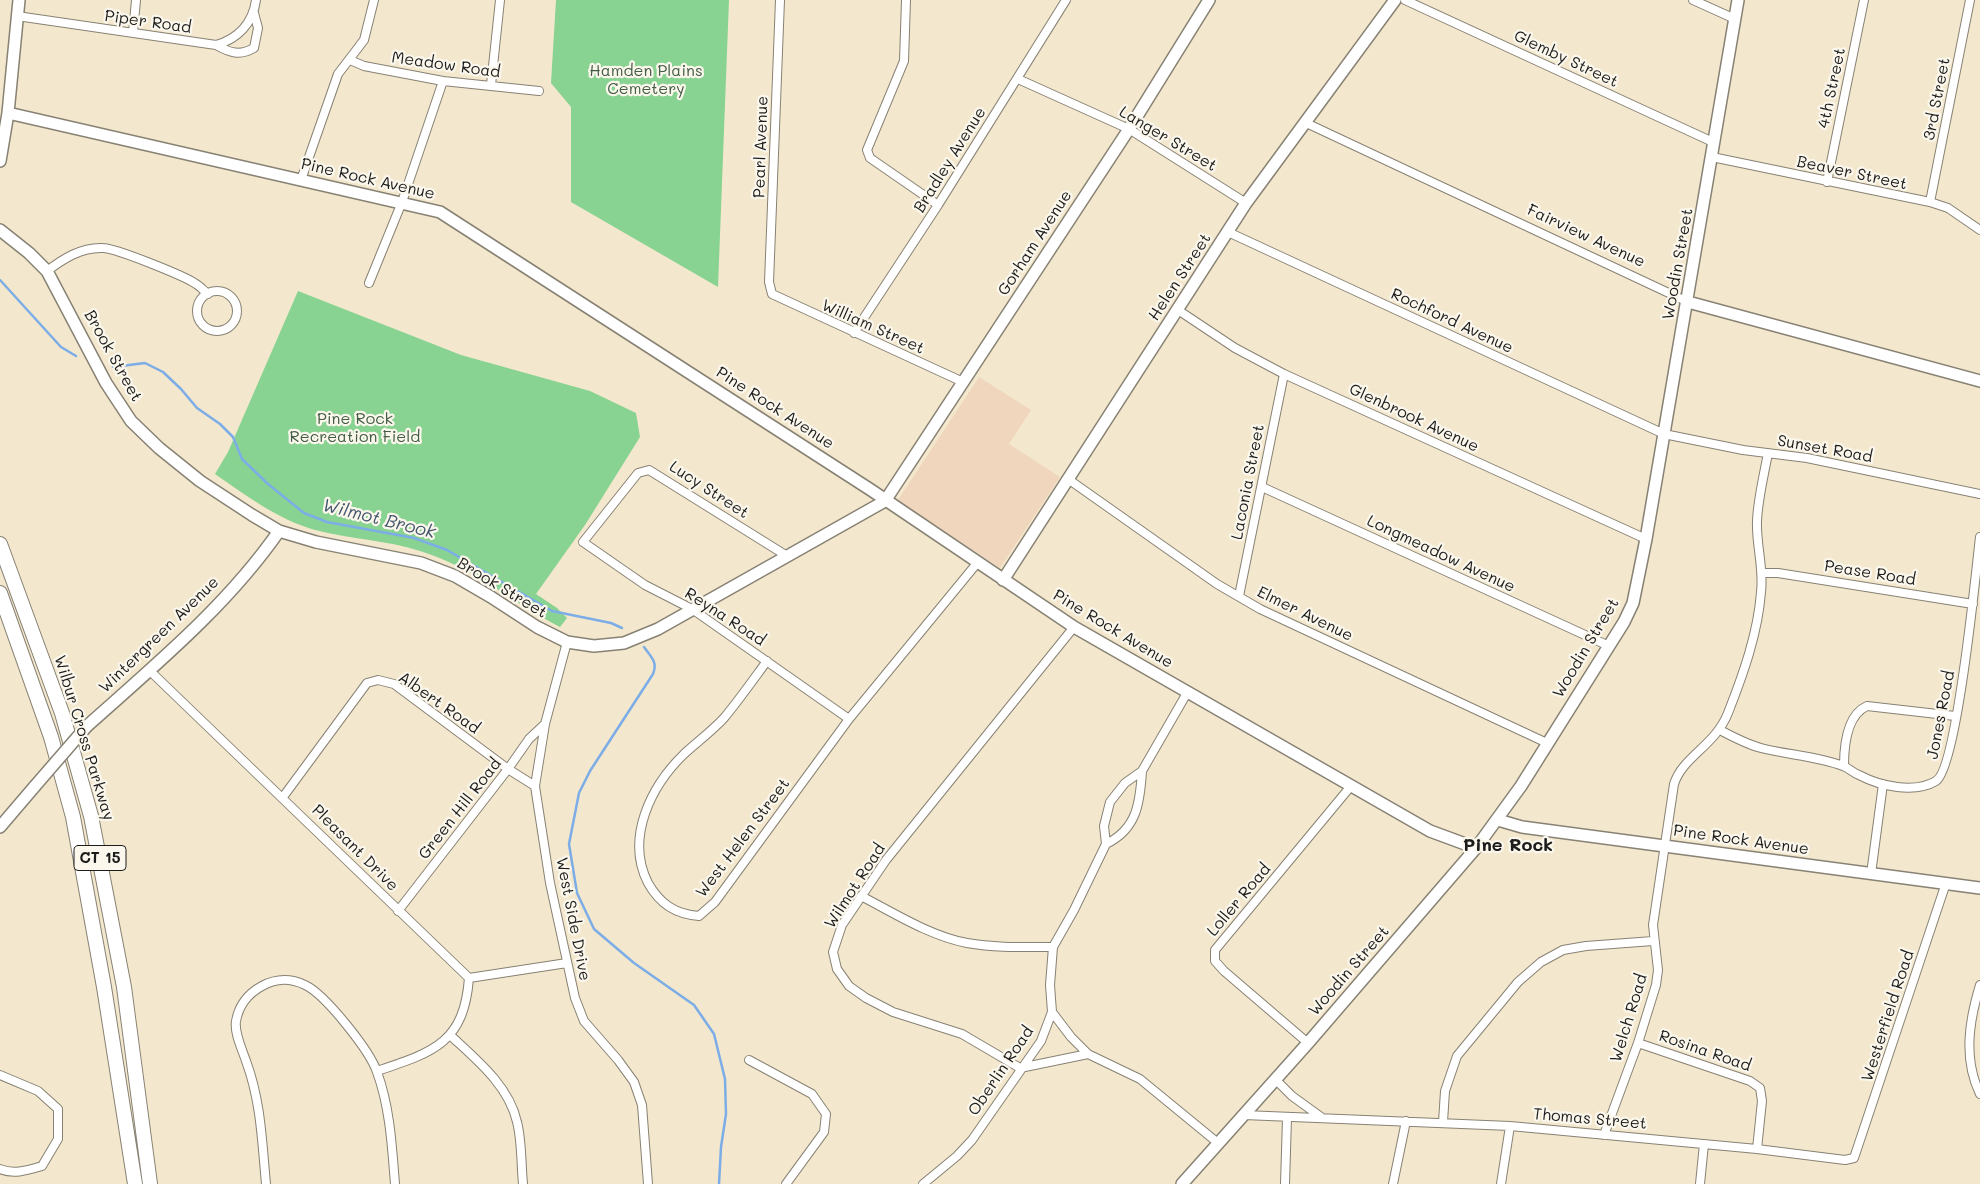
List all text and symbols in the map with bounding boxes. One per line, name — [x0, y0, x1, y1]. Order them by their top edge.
street label: Piper Road — [103, 6, 193, 38]
street label: Glemby Street — [1511, 26, 1621, 92]
street label: 4th Street — [1814, 46, 1850, 130]
street label: Meadow Road — [390, 48, 502, 82]
street label: 3rd Street — [1920, 56, 1954, 142]
park label: Hamden Plains Cemetery — [589, 61, 703, 99]
street label: Pearl Avenue — [750, 96, 772, 198]
street label: Langer Street — [1116, 102, 1220, 176]
street label: Bradley Avenue — [910, 104, 990, 216]
street label: Beaver Street — [1795, 152, 1909, 194]
street label: Pine Rock Avenue — [299, 154, 437, 204]
street label: Gorham Avenue — [994, 187, 1076, 299]
street label: Fairview Avenue — [1524, 200, 1648, 272]
street label: Woodin Street — [1659, 207, 1697, 321]
street label: Helen Street — [1145, 230, 1215, 324]
street label: Rochford Avenue — [1388, 284, 1516, 358]
street label: William Street — [819, 296, 927, 358]
street label: Brook Street — [80, 307, 146, 405]
street label: Pine Rock Avenue — [712, 363, 838, 453]
street label: Glenbrook Avenue — [1346, 380, 1482, 456]
park label: Pine Rock Recreation Field — [290, 409, 420, 447]
street label: Laconia Street — [1227, 423, 1269, 541]
street label: Sunset Road — [1776, 431, 1874, 467]
street label: Lucy Street — [666, 457, 752, 523]
water label: Wilmot Brook — [320, 495, 438, 543]
street label: Longmeadow Avenue — [1364, 511, 1518, 597]
street label: Brook Street — [454, 554, 550, 622]
street label: Pease Road — [1823, 556, 1917, 590]
street label: Wintergreen Avenue — [95, 573, 223, 697]
street label: Elmer Avenue — [1254, 582, 1356, 646]
street label: Reyna Road — [681, 584, 769, 650]
street label: Pine Rock Avenue — [1049, 586, 1177, 672]
street label: Woodin Street — [1549, 595, 1623, 701]
street label: Wilbur Cross Parkway — [50, 653, 118, 823]
street label: Albert Road — [394, 668, 484, 738]
street label: Jones Road — [1923, 669, 1959, 761]
street label: Green Hill Road — [415, 755, 505, 863]
street label: West Helen Street — [692, 775, 794, 901]
street label: Pleasant Drive — [308, 801, 402, 895]
street label: Pine Rock Avenue — [1672, 821, 1810, 859]
district label: Pine Rock — [1463, 834, 1553, 856]
street label: Wilmot Road — [820, 840, 890, 932]
road number: CT 15 — [74, 846, 126, 870]
street label: West Side Drive — [552, 856, 594, 982]
street label: Loller Road — [1203, 860, 1275, 940]
street label: Woodin Street — [1305, 922, 1393, 1020]
street label: Westerfield Road — [1858, 948, 1918, 1084]
street label: Welch Road — [1606, 972, 1652, 1064]
street label: Oberlin Road — [964, 1023, 1038, 1119]
street label: Rosina Road — [1656, 1026, 1754, 1076]
street label: Thomas Street — [1532, 1104, 1648, 1134]

